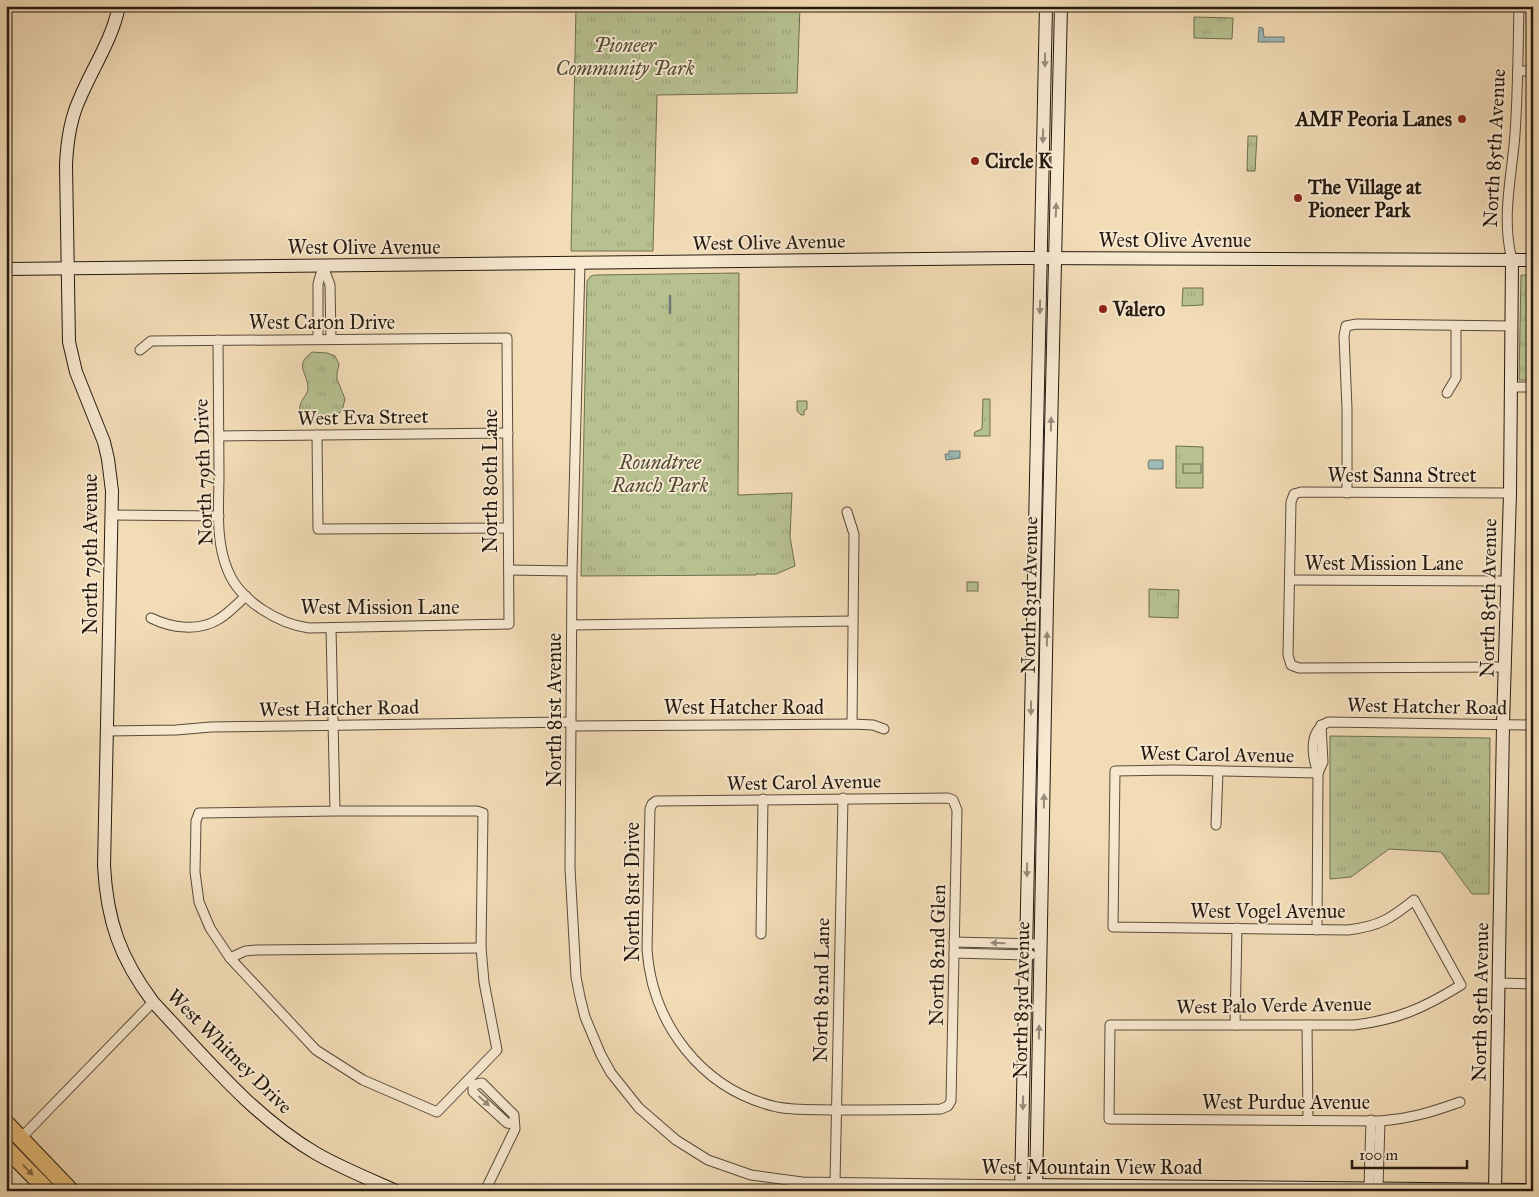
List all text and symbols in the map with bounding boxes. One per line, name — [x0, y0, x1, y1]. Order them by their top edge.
park label: Pioneer Community Park — [555, 33, 695, 80]
one-way arrow — [1041, 52, 1049, 68]
street label: North 85th Avenue — [1478, 68, 1510, 228]
place label: AMF Peoria Lanes — [1294, 107, 1453, 131]
marker: AMF Peoria Lanes — [1456, 113, 1468, 125]
one-way arrow — [1039, 128, 1047, 144]
place label: Circle K — [985, 149, 1053, 173]
marker: Circle K — [969, 155, 981, 167]
place label: The Village at Pioneer Park — [1307, 175, 1422, 222]
marker: The Village at Pioneer Park — [1292, 192, 1304, 204]
one-way arrow — [1052, 201, 1060, 217]
street label: West Olive Avenue — [1098, 228, 1252, 252]
street label: West Olive Avenue — [692, 229, 846, 255]
street label: West Olive Avenue — [287, 235, 441, 259]
place label: Valero — [1112, 297, 1165, 321]
one-way arrow — [1035, 299, 1043, 315]
marker: Valero — [1097, 303, 1109, 315]
street label: West Caron Drive — [249, 310, 395, 334]
street label: North 79th Drive — [188, 398, 218, 546]
street label: West Eva Street — [297, 404, 429, 430]
street label: North 80th Lane — [478, 409, 502, 553]
one-way arrow — [1048, 416, 1056, 432]
park label: Roundtree Ranch Park — [611, 450, 708, 497]
street label: West Sanna Street — [1327, 463, 1477, 487]
street label: North 79th Avenue — [78, 474, 102, 634]
street label: North 83rd Avenue — [1016, 516, 1042, 674]
street label: North 85th Avenue — [1475, 518, 1501, 678]
street label: West Mission Lane — [1304, 551, 1464, 575]
street label: West Mission Lane — [300, 595, 460, 619]
one-way arrow — [1043, 631, 1051, 647]
street label: North 81st Avenue — [542, 633, 566, 787]
street label: West Hatcher Road — [1347, 693, 1507, 719]
street label: West Hatcher Road — [259, 695, 419, 721]
street label: West Hatcher Road — [664, 695, 824, 719]
one-way arrow — [1027, 700, 1035, 716]
street label: West Carol Avenue — [1140, 741, 1294, 767]
street label: West Carol Avenue — [727, 769, 881, 795]
one-way arrow — [1040, 793, 1048, 809]
street label: North 81st Drive — [620, 822, 644, 962]
one-way arrow — [1023, 863, 1031, 879]
street label: North 82nd Glen — [924, 884, 950, 1026]
street label: West Vogel Avenue — [1190, 899, 1346, 924]
street label: North 82nd Lane — [808, 917, 834, 1063]
street label: North 83rd Avenue — [1008, 921, 1034, 1079]
street label: North 85th Avenue — [1467, 922, 1493, 1082]
one-way arrow — [989, 939, 1005, 947]
street label: West Whitney Drive — [163, 984, 297, 1118]
street label: West Palo Verde Avenue — [1176, 991, 1372, 1019]
one-way arrow — [1035, 1023, 1043, 1039]
street label: West Purdue Avenue — [1202, 1090, 1370, 1114]
one-way arrow — [477, 1095, 489, 1107]
one-way arrow — [1018, 1095, 1026, 1111]
scale bar — [1352, 1137, 1466, 1169]
text: 100 m — [1359, 1146, 1399, 1164]
street label: West Mountain View Road — [982, 1155, 1203, 1179]
one-way arrow — [22, 1164, 34, 1176]

